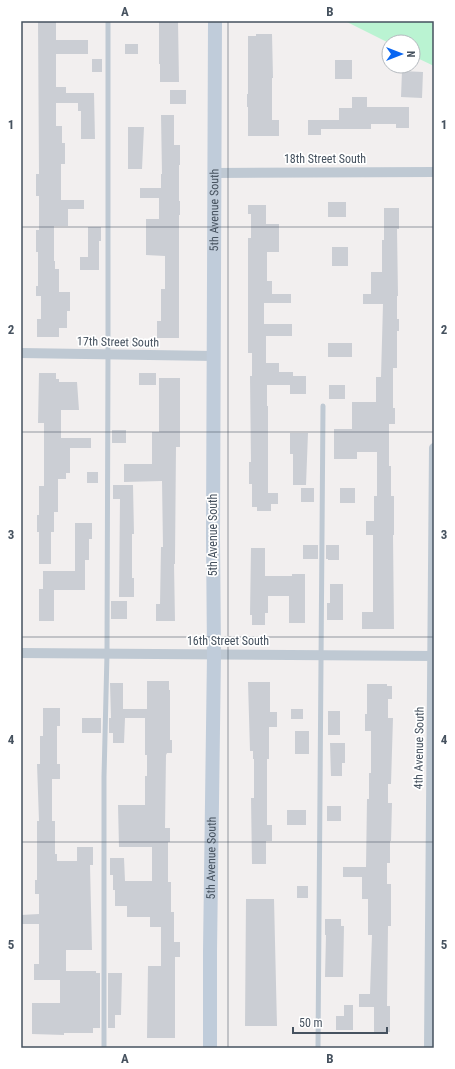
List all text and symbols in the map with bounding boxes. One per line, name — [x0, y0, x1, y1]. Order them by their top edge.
text: A — [121, 4, 129, 19]
text: B — [326, 4, 334, 19]
north arrow — [381, 34, 421, 74]
text: N — [404, 51, 417, 58]
text: 1 — [8, 117, 14, 132]
text: 1 — [441, 117, 447, 132]
street label: 18th Street South — [284, 152, 366, 166]
street label: 5th Avenue South — [207, 168, 221, 251]
text: 2 — [8, 322, 15, 337]
text: 2 — [441, 322, 448, 337]
street label: 17th Street South — [77, 334, 159, 350]
street label: 5th Avenue South — [206, 493, 220, 576]
text: 3 — [8, 527, 14, 542]
text: 3 — [441, 527, 447, 542]
street label: 16th Street South — [187, 634, 269, 648]
street label: 4th Avenue South — [411, 706, 427, 789]
text: 4 — [8, 732, 15, 747]
text: 4 — [441, 732, 448, 747]
street label: 5th Avenue South — [204, 816, 219, 900]
text: 5 — [8, 937, 15, 952]
text: 5 — [441, 937, 448, 952]
scale bar — [293, 1009, 387, 1035]
text: 50 m — [299, 1016, 323, 1030]
text: A — [121, 1051, 129, 1066]
text: B — [326, 1051, 334, 1066]

